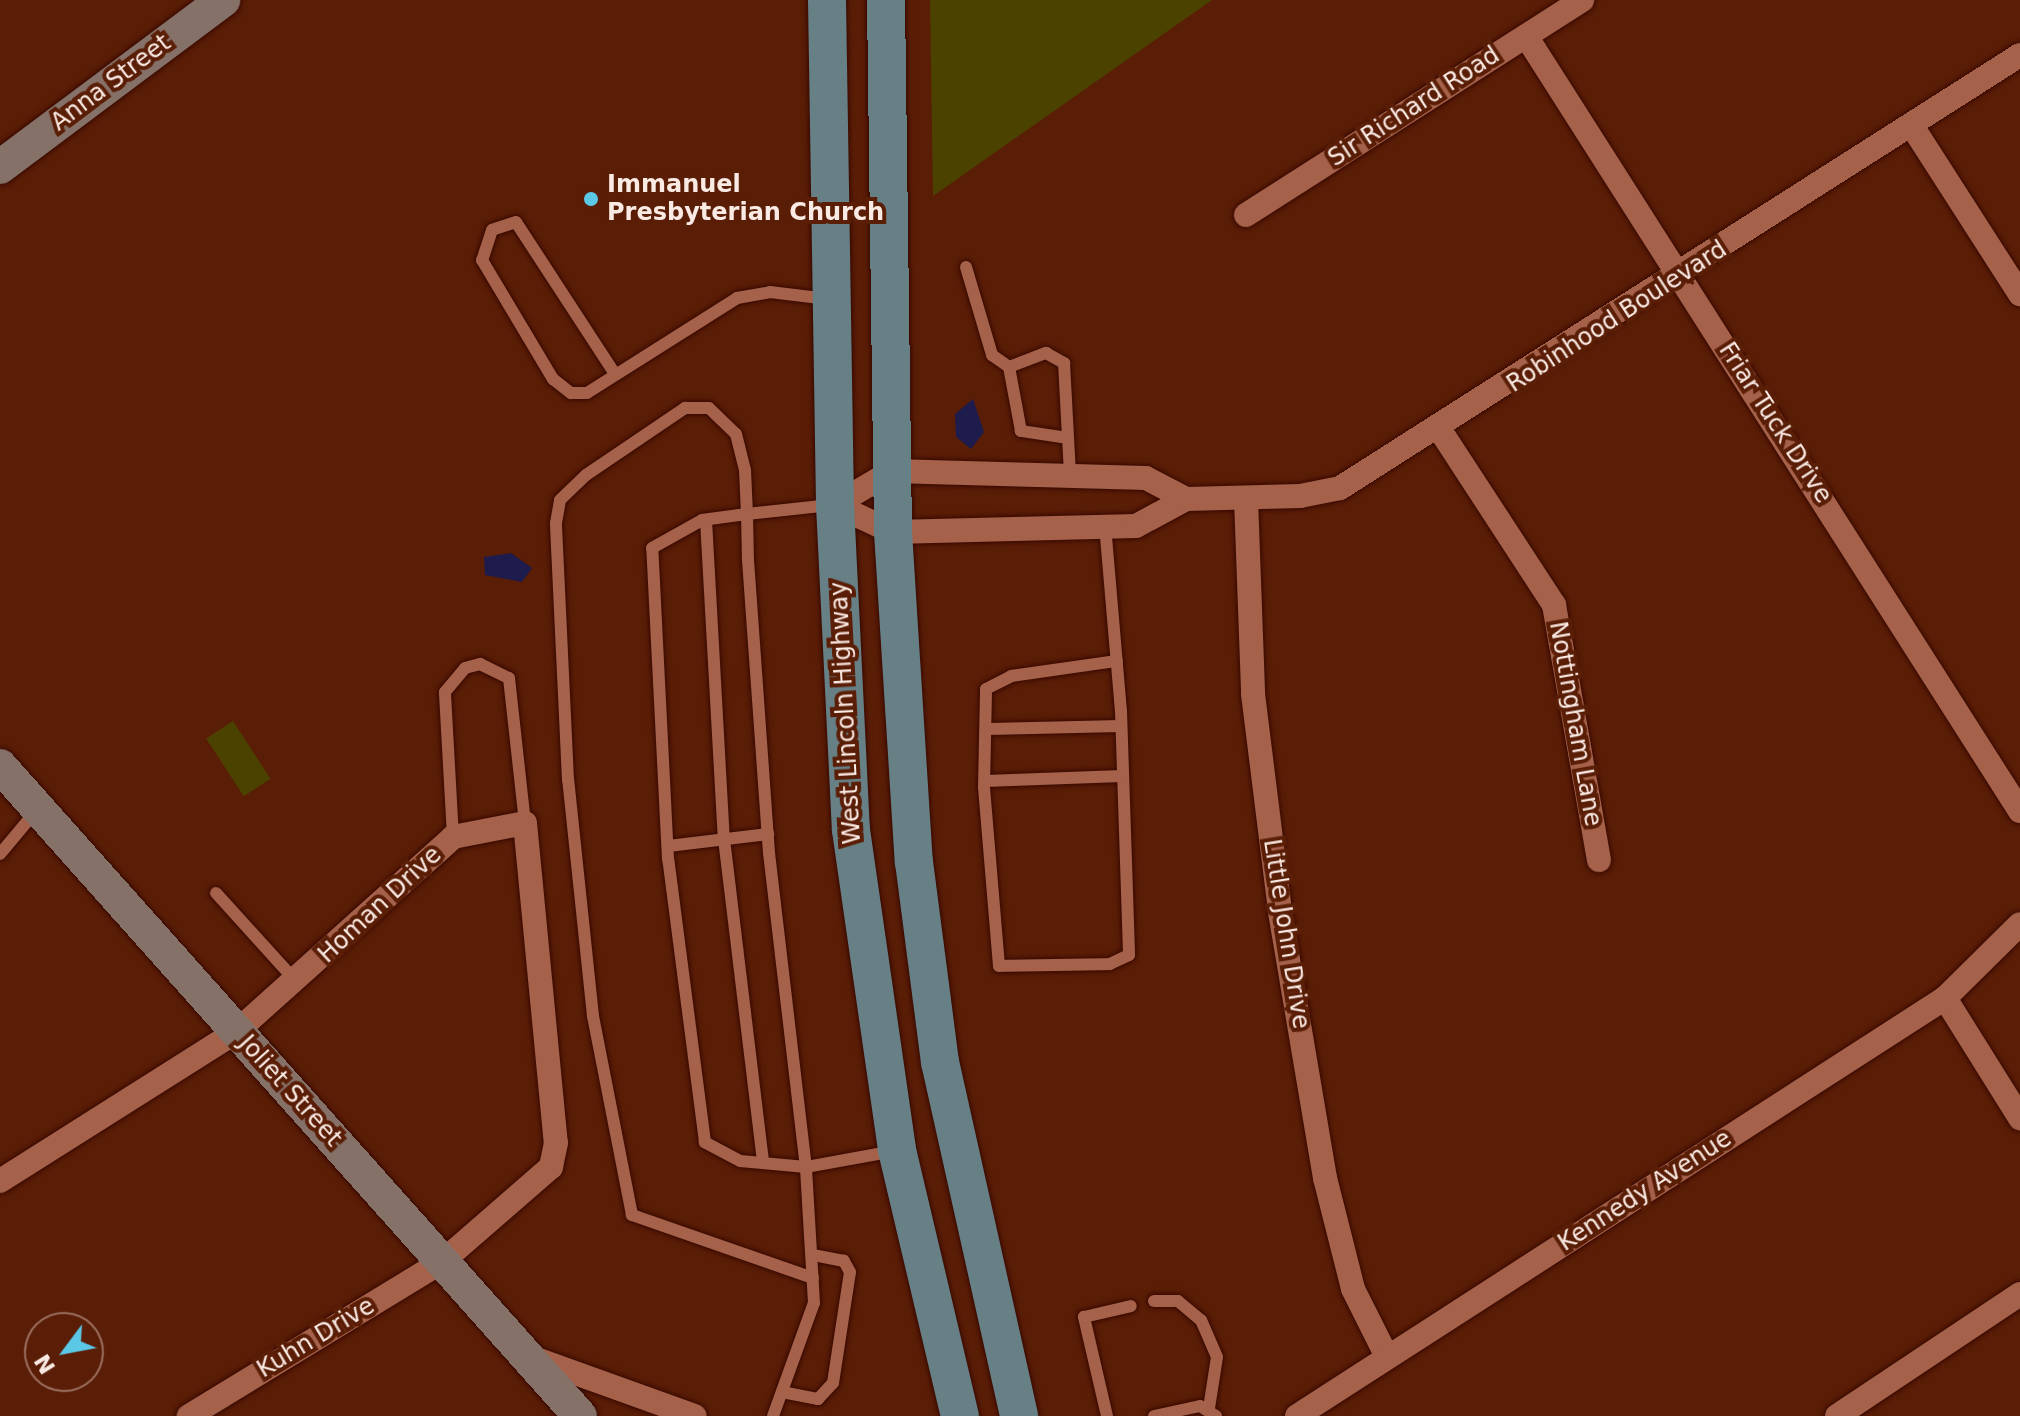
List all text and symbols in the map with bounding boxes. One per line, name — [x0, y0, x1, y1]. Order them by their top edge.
street label: Anna Street — [46, 29, 176, 137]
street label: Sir Richard Road — [1323, 41, 1505, 173]
place label: Immanuel Presbyterian Church — [607, 171, 884, 227]
marker: Immanuel Presbyterian Church — [582, 190, 600, 208]
street label: Robinhood Boulevard — [1502, 235, 1732, 399]
street label: Friar Tuck Drive — [1712, 337, 1838, 509]
street label: West Lincoln Highway — [825, 581, 867, 845]
street label: Nottingham Lane — [1543, 619, 1607, 829]
street label: Little John Drive — [1257, 837, 1315, 1031]
street label: Homan Drive — [313, 841, 447, 969]
street label: Joliet Street — [233, 1029, 347, 1153]
street label: Kennedy Avenue — [1553, 1124, 1737, 1258]
street label: Kuhn Drive — [252, 1292, 380, 1384]
north arrow — [24, 1312, 104, 1392]
text: N — [29, 1349, 60, 1378]

